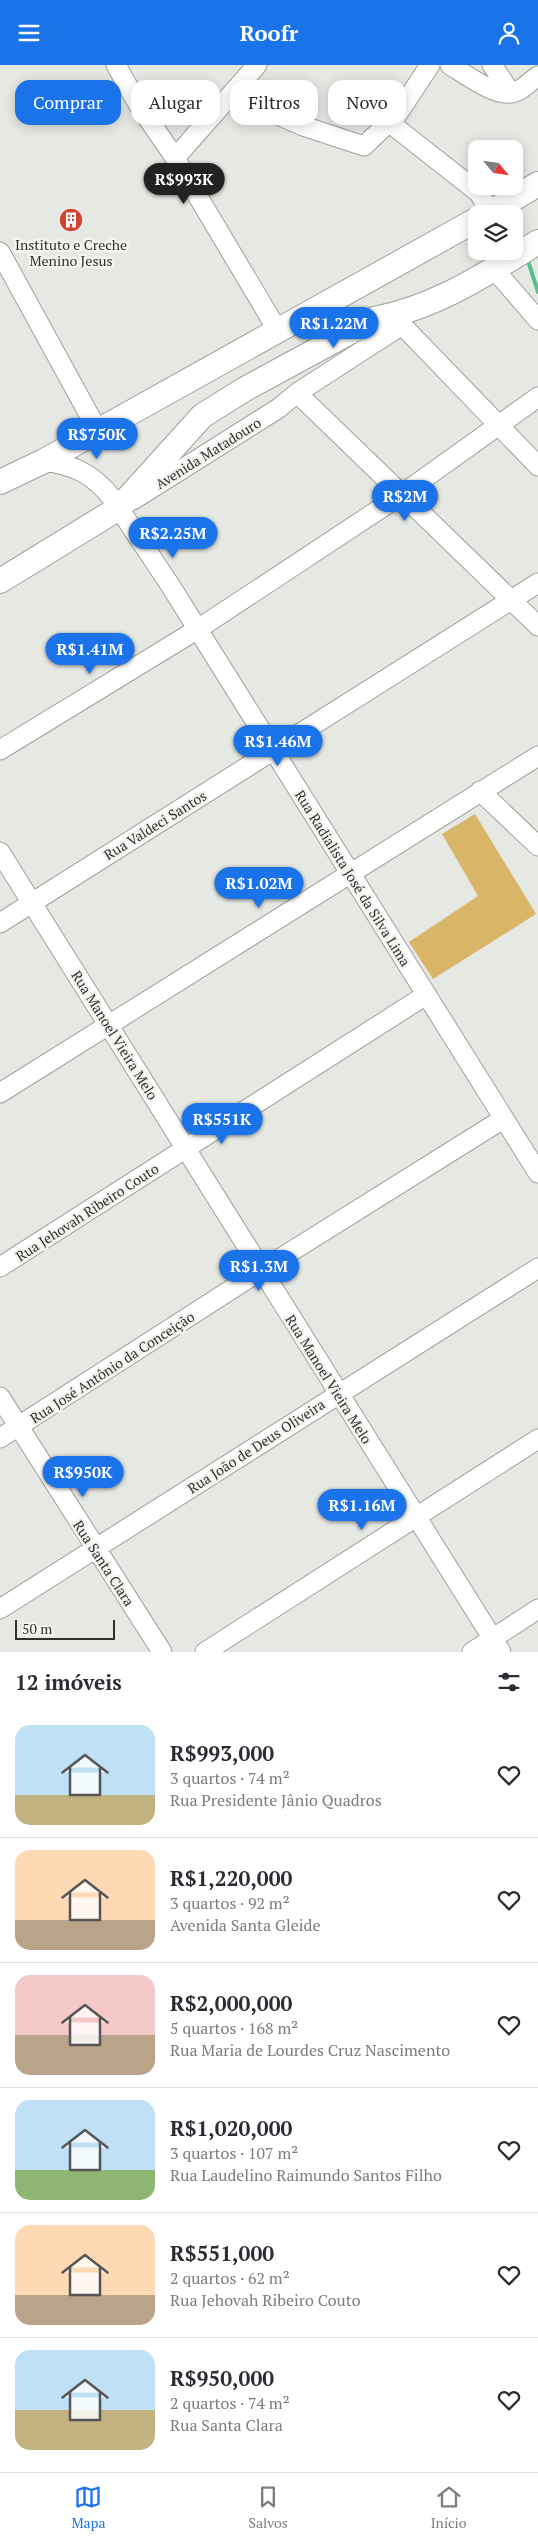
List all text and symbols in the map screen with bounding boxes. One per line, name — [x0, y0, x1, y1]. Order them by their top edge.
text: Roofr — [240, 18, 298, 47]
icon: menu — [15, 19, 43, 47]
icon: person — [495, 19, 523, 47]
chip: Comprar — [15, 80, 121, 125]
chip: Alugar — [131, 80, 220, 125]
chip: Filtros — [230, 80, 318, 125]
chip: Novo — [328, 80, 406, 125]
north arrow — [468, 140, 522, 195]
map controls — [468, 140, 523, 260]
pin: R$993K — [143, 163, 225, 205]
text: R$993K — [155, 168, 213, 190]
button: layers — [468, 205, 523, 260]
building icon: Instituto e Creche Menino Jesus — [58, 207, 84, 233]
place label: Instituto e Creche Menino Jesus — [15, 235, 127, 270]
pin: R$1.22M — [288, 307, 380, 349]
text: R$1.22M — [301, 312, 367, 334]
street label: Avenida Matadouro — [152, 413, 265, 493]
pin: R$750K — [56, 417, 138, 460]
text: R$750K — [68, 423, 126, 445]
pin: R$2M — [375, 479, 435, 522]
text: R$2M — [383, 485, 427, 507]
pin: R$2.25M — [127, 517, 219, 559]
text: R$2.25M — [140, 522, 206, 544]
pin: R$1.41M — [44, 633, 136, 675]
text: R$1.41M — [57, 638, 123, 660]
pin: R$1.46M — [232, 725, 324, 767]
text: R$1.46M — [245, 730, 311, 752]
street label: Rua Valdeci Santos — [100, 786, 210, 864]
street label: Rua Radialista José da Silva Lima — [291, 786, 415, 970]
pin: R$1.02M — [213, 867, 305, 909]
text: R$1.02M — [226, 872, 292, 894]
street label: Rua Manoel Vieira Melo — [67, 967, 163, 1103]
pin: R$551K — [181, 1103, 263, 1145]
text: R$551K — [193, 1108, 251, 1130]
street label: Rua Jehovah Ribeiro Couto — [12, 1159, 162, 1265]
pin: R$1.3M — [218, 1249, 300, 1292]
text: R$1.3M — [230, 1255, 288, 1277]
street label: Rua José Antônio da Conceição — [26, 1306, 198, 1427]
street label: Rua Manoel Vieira Melo — [281, 1311, 377, 1447]
street label: Rua João de Deus Oliveira — [184, 1394, 328, 1498]
pin: R$950K — [42, 1455, 124, 1498]
text: R$950K — [54, 1461, 112, 1483]
pin: R$1.16M — [316, 1489, 408, 1531]
text: R$1.16M — [329, 1494, 395, 1516]
street label: Rua Santa Clara — [69, 1516, 139, 1610]
scale bar — [15, 1617, 115, 1640]
text: 50 m — [22, 1619, 52, 1638]
text: 12 imóveis — [15, 1668, 122, 1696]
icon: filters — [495, 1668, 523, 1696]
text: R$993,000 — [170, 1739, 274, 1767]
icon: home — [55, 1745, 115, 1805]
icon: heart — [495, 1761, 523, 1789]
text: 3 quartos · 74 m² — [170, 1767, 290, 1789]
text: Rua Presidente Jânio Quadros — [170, 1789, 382, 1811]
text: R$1,220,000 — [170, 1864, 292, 1892]
icon: home — [55, 1870, 115, 1930]
icon: heart — [495, 1886, 523, 1914]
text: 3 quartos · 92 m² — [170, 1892, 290, 1914]
text: Avenida Santa Gleide — [170, 1914, 321, 1936]
text: R$2,000,000 — [170, 1989, 292, 2017]
icon: home — [55, 1995, 115, 2055]
icon: heart — [495, 2011, 523, 2039]
text: 5 quartos · 168 m² — [170, 2017, 298, 2039]
text: Rua Maria de Lourdes Cruz Nascimento — [170, 2039, 450, 2061]
text: R$1,020,000 — [170, 2114, 292, 2142]
icon: home — [55, 2120, 115, 2180]
icon: heart — [495, 2136, 523, 2164]
text: 3 quartos · 107 m² — [170, 2142, 298, 2164]
text: Rua Laudelino Raimundo Santos Filho — [170, 2164, 442, 2186]
text: R$551,000 — [170, 2239, 274, 2267]
icon: home — [55, 2245, 115, 2305]
icon: heart — [495, 2261, 523, 2289]
text: 2 quartos · 62 m² — [170, 2267, 290, 2289]
text: Rua Jehovah Ribeiro Couto — [170, 2289, 360, 2311]
text: R$950,000 — [170, 2364, 274, 2392]
icon: home — [55, 2370, 115, 2430]
icon: heart — [495, 2386, 523, 2414]
text: 2 quartos · 74 m² — [170, 2392, 290, 2414]
text: Rua Santa Clara — [170, 2414, 283, 2436]
tab: Mapa — [71, 2483, 106, 2532]
tab: Salvos — [248, 2483, 288, 2532]
tab: Início — [431, 2483, 467, 2532]

